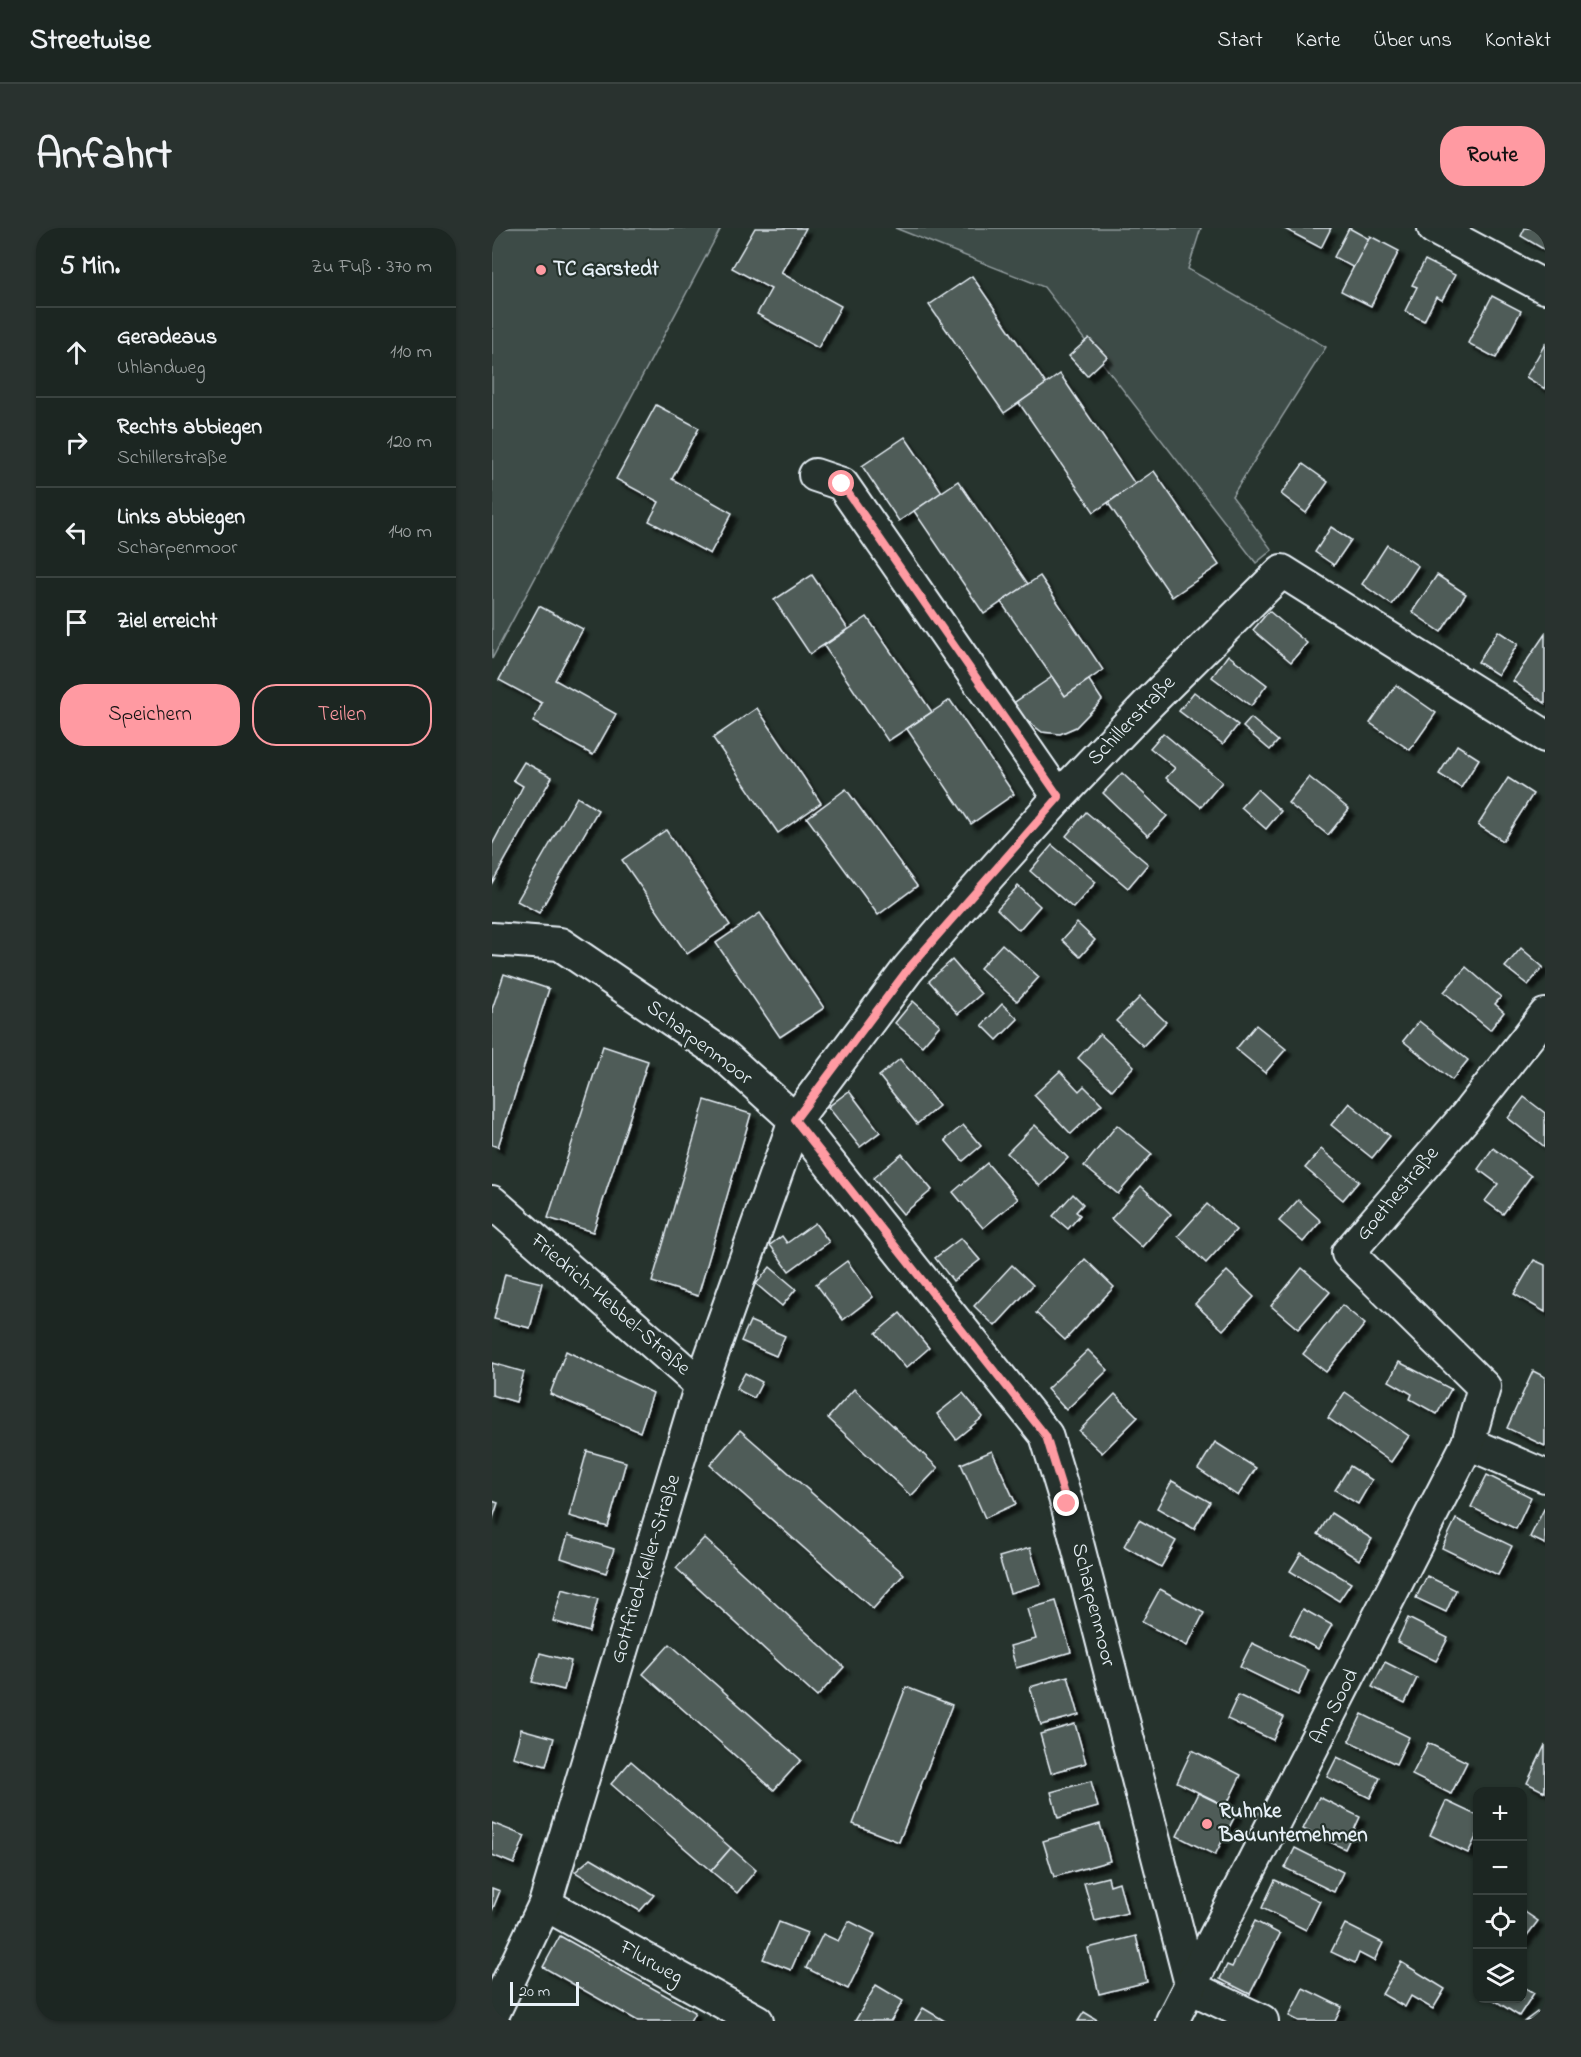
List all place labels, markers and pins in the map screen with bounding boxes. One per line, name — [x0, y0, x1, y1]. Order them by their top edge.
place label: TC Garstedt — [553, 255, 660, 285]
marker: TC Garstedt — [534, 263, 548, 277]
place label: Ruhnke Bauunternehmen — [1218, 1797, 1368, 1851]
marker: Ruhnke Bauunternehmen — [1200, 1817, 1214, 1831]

